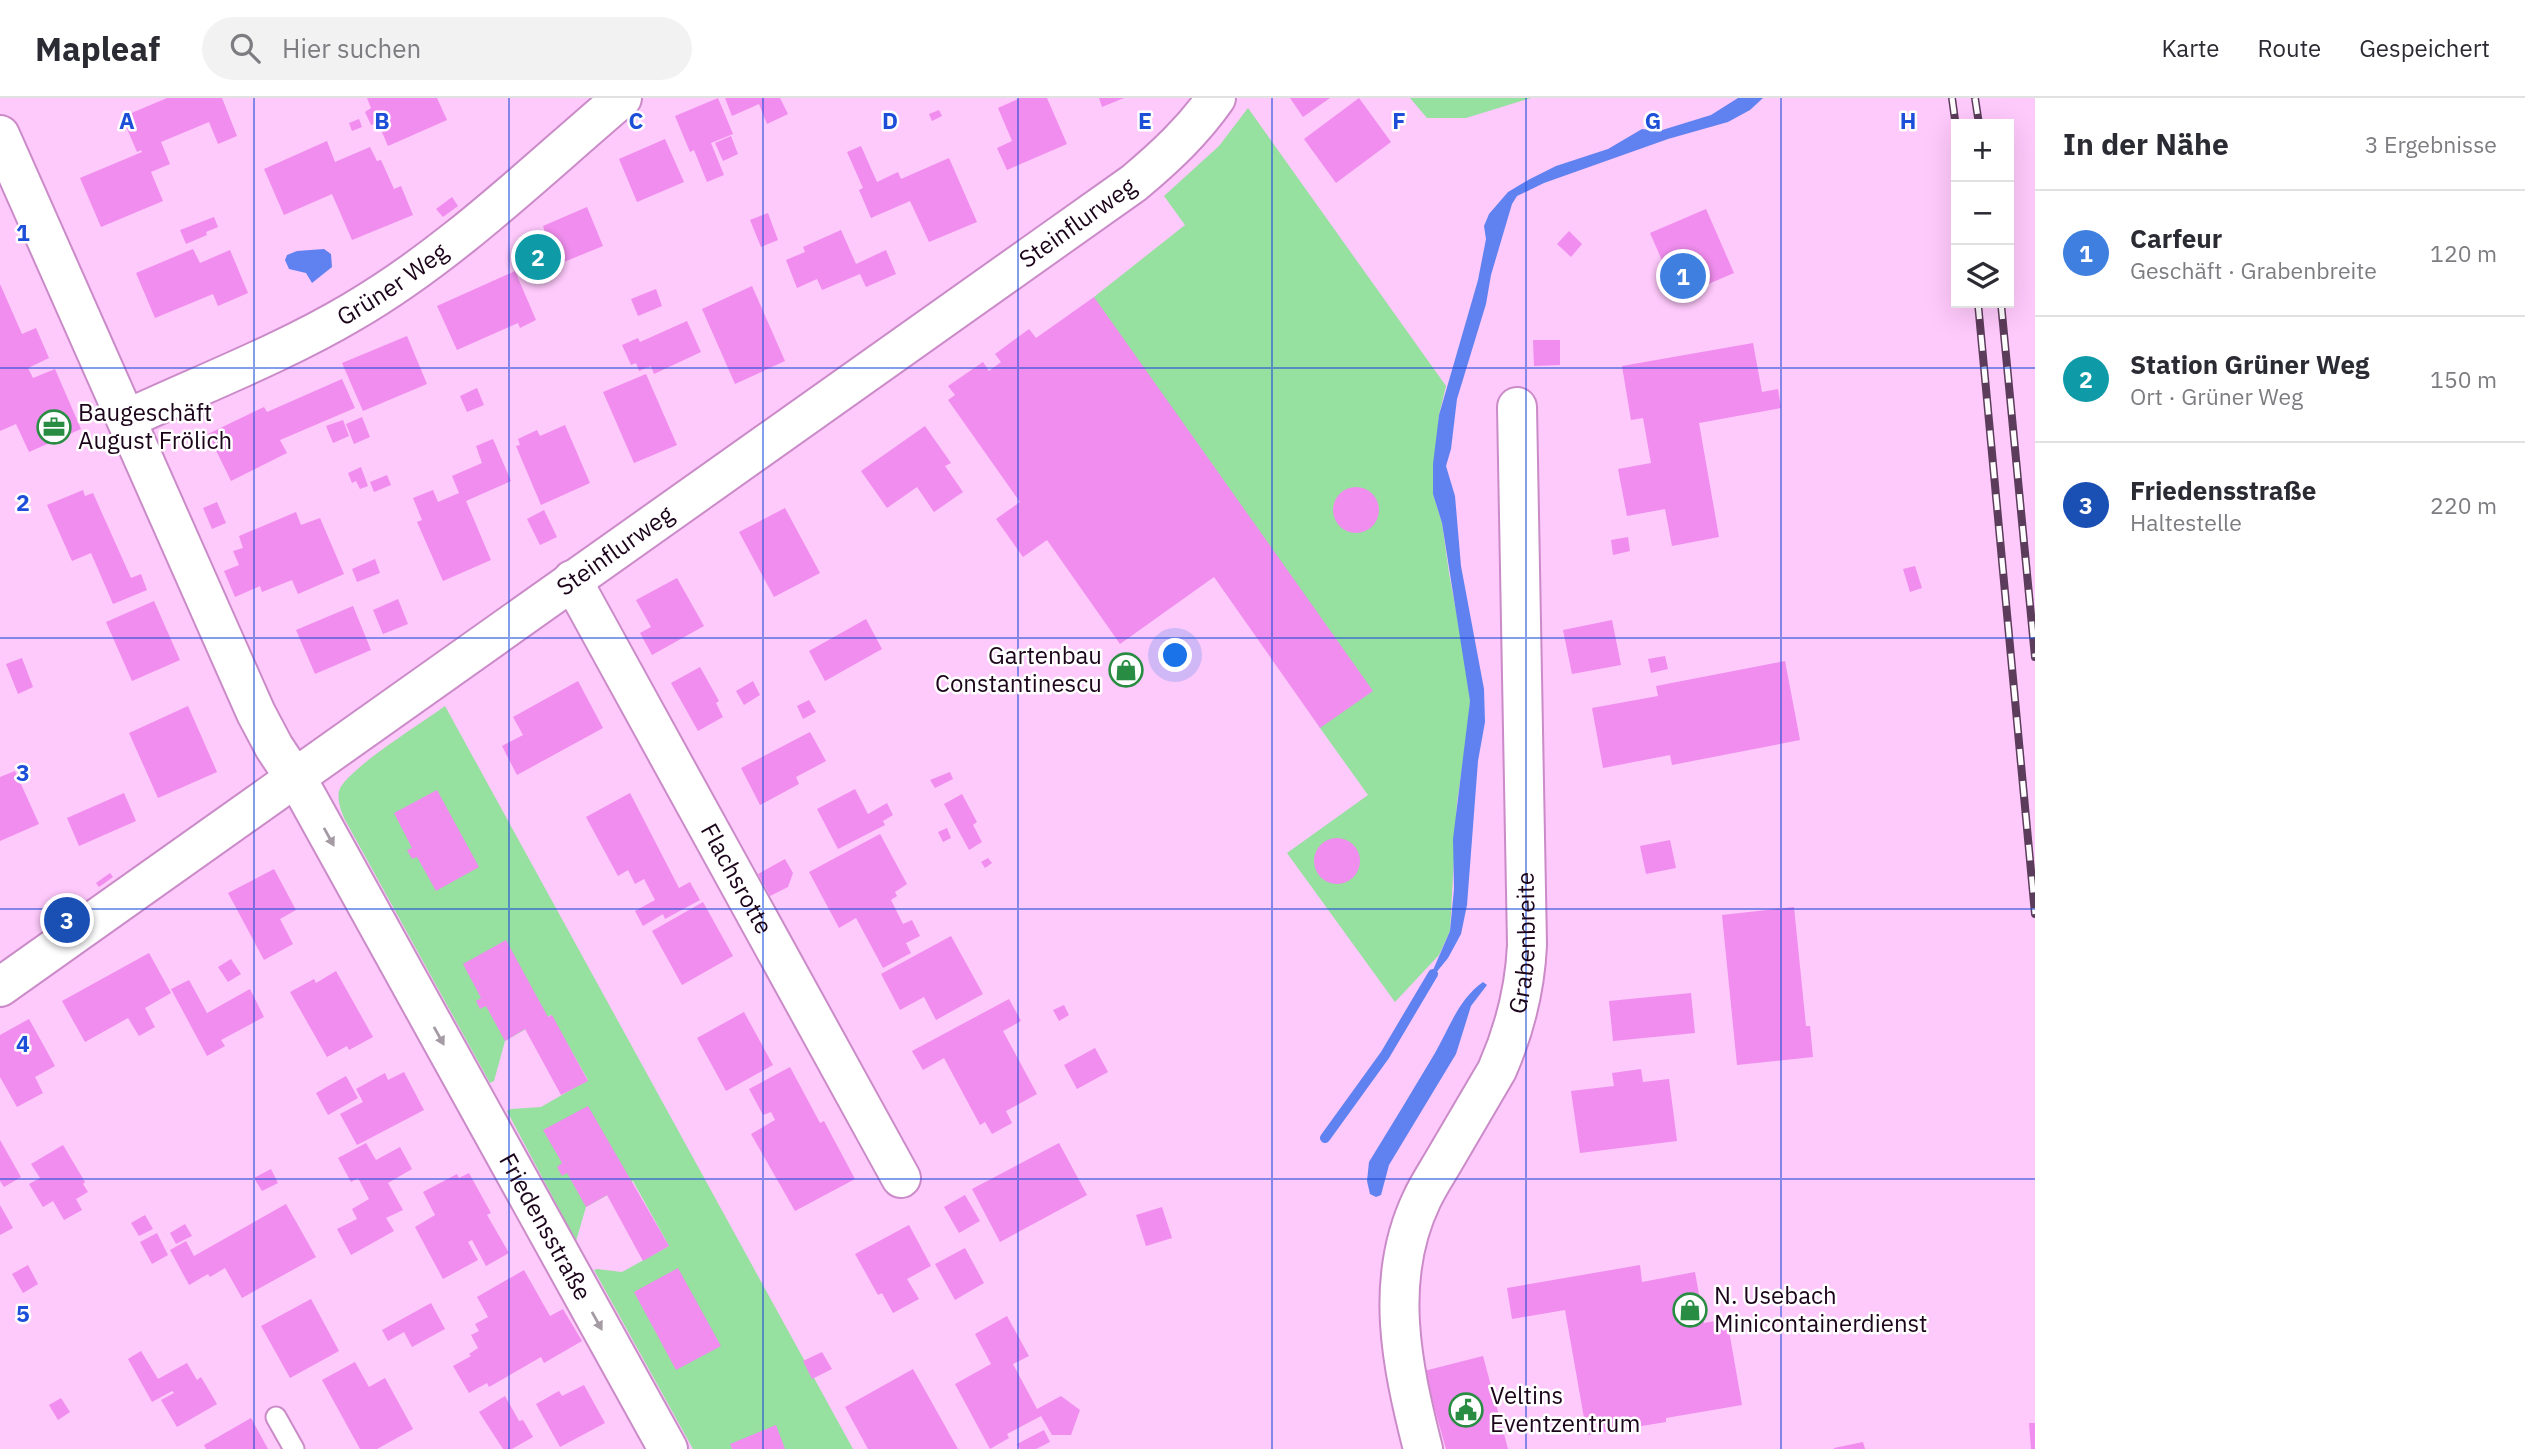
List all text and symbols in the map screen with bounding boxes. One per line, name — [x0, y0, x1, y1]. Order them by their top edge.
search box — [202, 17, 692, 80]
text: Mapleaf — [35, 27, 160, 70]
icon: search — [226, 29, 264, 67]
text: Hier suchen — [282, 31, 421, 65]
text: Karte — [2161, 32, 2220, 64]
text: Route — [2258, 32, 2321, 64]
text: Gespeichert — [2359, 32, 2490, 64]
text: A — [119, 105, 135, 135]
text: B — [374, 105, 390, 135]
text: C — [629, 105, 644, 135]
text: D — [882, 105, 898, 135]
text: E — [1138, 105, 1152, 135]
text: F — [1392, 105, 1406, 135]
text: G — [1645, 105, 1661, 135]
text: H — [1900, 105, 1916, 135]
map controls — [1951, 119, 2014, 308]
button: + — [1951, 119, 2014, 182]
text: In der Nähe — [2063, 124, 2229, 163]
text: 3 Ergebnisse — [2365, 129, 2497, 159]
street label: Steinflurweg — [1012, 170, 1142, 275]
button: − — [1951, 182, 2014, 245]
text: 1 — [16, 217, 30, 247]
text: Carfeur — [2130, 221, 2222, 255]
pin: 2 — [515, 231, 561, 283]
street label: Grüner Weg — [331, 235, 454, 332]
text: 1 — [2079, 238, 2093, 268]
text: 120 m — [2430, 238, 2497, 268]
button: layers — [1951, 245, 2014, 308]
pin: 1 — [1660, 250, 1706, 302]
text: Geschäft · Grabenbreite — [2130, 255, 2377, 285]
text: Station Grüner Weg — [2130, 347, 2369, 381]
text: 2 — [2079, 364, 2093, 394]
text: 150 m — [2430, 364, 2497, 394]
text: Ort · Grüner Weg — [2130, 381, 2303, 411]
place label: Baugeschäft August Frölich — [78, 396, 232, 456]
office icon: Baugeschäft August Frölich — [35, 408, 73, 446]
text: Friedensstraße — [2130, 473, 2316, 507]
text: 2 — [16, 487, 30, 517]
text: 3 — [2079, 490, 2093, 520]
text: 220 m — [2430, 490, 2497, 520]
street label: Steinflurweg — [550, 497, 680, 603]
text: Haltestelle — [2130, 507, 2242, 537]
your location — [1158, 638, 1192, 672]
place label: Gartenbau Constantinescu — [935, 639, 1102, 699]
shop icon: Gartenbau Constantinescu — [1107, 651, 1145, 689]
text: 3 — [16, 757, 30, 787]
street label: Flachsrotte — [694, 817, 781, 939]
one-way arrow — [323, 827, 335, 847]
street label: Grabenbreite — [1500, 872, 1542, 1017]
pin: 3 — [44, 894, 90, 946]
one-way arrow — [433, 1027, 445, 1046]
text: 4 — [16, 1028, 30, 1058]
street label: Friedensstraße — [492, 1147, 599, 1306]
place label: N. Usebach Minicontainerdienst — [1714, 1279, 1928, 1339]
shop icon: N. Usebach Minicontainerdienst — [1671, 1291, 1709, 1329]
text: 5 — [16, 1298, 30, 1328]
one-way arrow — [591, 1312, 603, 1331]
place label: Veltins Eventzentrum — [1490, 1379, 1640, 1439]
public building icon: Veltins Eventzentrum — [1447, 1391, 1485, 1429]

